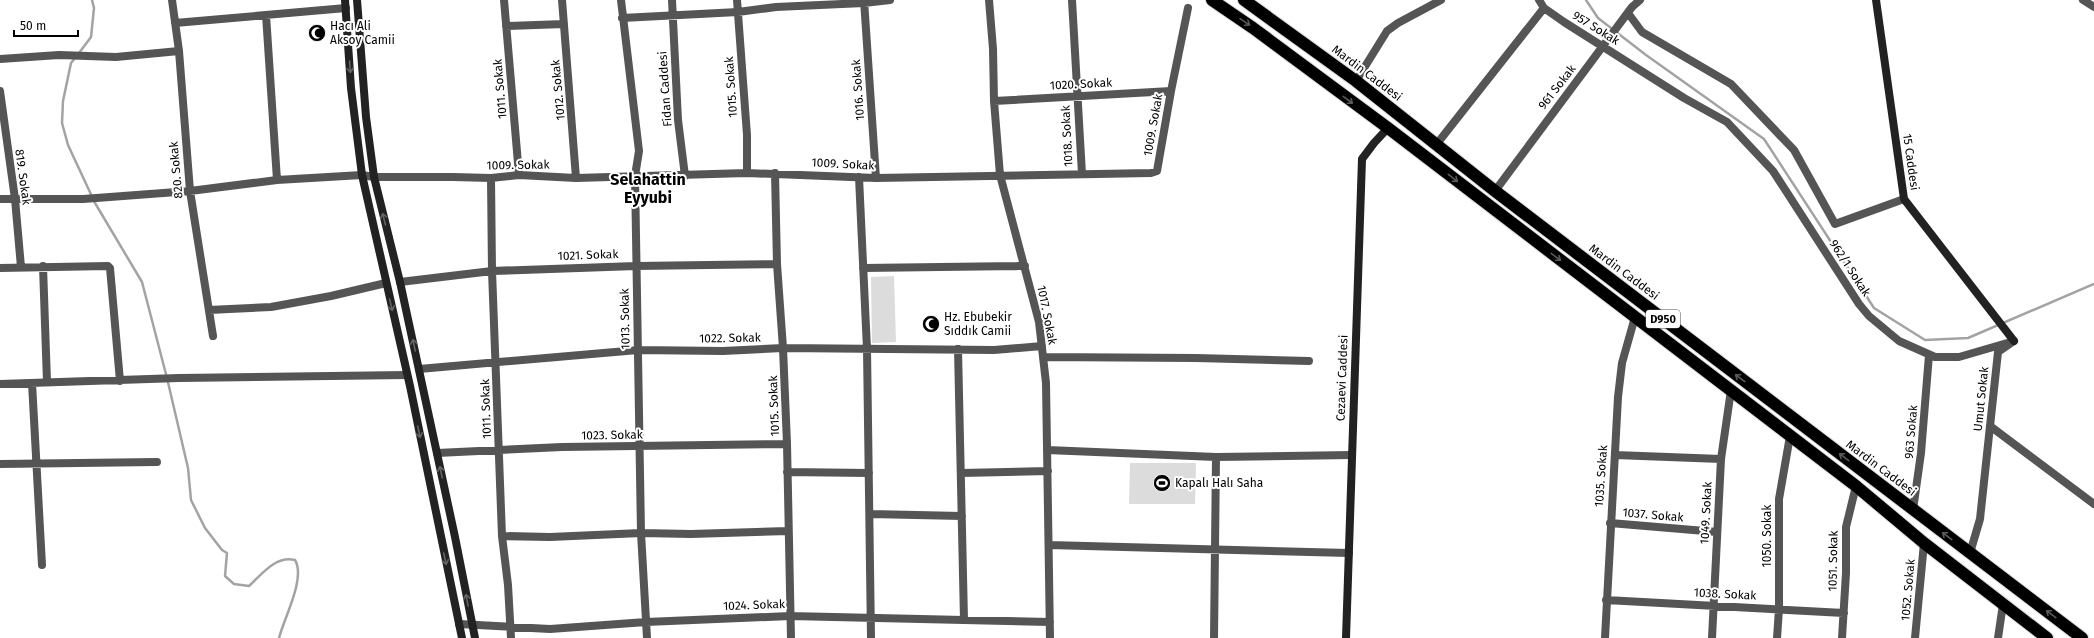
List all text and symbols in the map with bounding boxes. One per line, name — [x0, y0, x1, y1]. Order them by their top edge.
street label: 957 Sokak — [1570, 8, 1623, 48]
scale bar — [14, 12, 78, 38]
one-way arrow — [1239, 18, 1250, 26]
text: 50 m — [20, 19, 46, 33]
place label: Hacı Ali Aksoy Camii — [330, 19, 395, 47]
mosque icon: Hacı Ali Aksoy Camii — [307, 23, 327, 43]
street label: Mardin Caddesi — [1329, 42, 1405, 104]
street label: Fidan Caddesi — [655, 51, 675, 127]
street label: 1015. Sokak — [722, 55, 740, 118]
street label: 1011. Sokak — [490, 58, 510, 120]
street label: 1012. Sokak — [548, 58, 568, 121]
street label: 1016. Sokak — [849, 58, 867, 121]
one-way arrow — [346, 60, 353, 73]
street label: 961 Sokak — [1535, 61, 1579, 112]
street label: 1020. Sokak — [1049, 75, 1113, 93]
street label: 1009. Sokak — [1141, 92, 1166, 157]
one-way arrow — [1343, 96, 1354, 104]
street label: 1018. Sokak — [1058, 104, 1076, 167]
street label: 15 Caddesi — [1900, 133, 1922, 191]
street label: 820. Sokak — [166, 140, 185, 199]
street label: 819. Sokak — [12, 148, 34, 207]
street label: 1009. Sokak — [811, 155, 876, 173]
street label: 1009. Sokak — [486, 157, 550, 173]
district label: Selahattin Eyyubi — [610, 170, 686, 207]
one-way arrow — [1447, 173, 1458, 182]
one-way arrow — [380, 213, 388, 226]
street label: 962/1 Sokak — [1827, 237, 1874, 300]
street label: Mardin Caddesi — [1586, 241, 1662, 303]
street label: 1021. Sokak — [557, 247, 619, 263]
one-way arrow — [1550, 252, 1561, 261]
street label: 1017. Sokak — [1034, 284, 1060, 347]
street label: 1013. Sokak — [617, 288, 633, 350]
one-way arrow — [388, 298, 395, 311]
place label: Hz. Ebubekir Sıddık Camii — [944, 310, 1012, 338]
road number: D950 — [1646, 310, 1680, 328]
mosque icon: Hz. Ebubekir Sıddık Camii — [921, 314, 941, 334]
street label: 1022. Sokak — [699, 330, 762, 346]
street label: Cezaevi Caddesi — [1333, 335, 1351, 421]
one-way arrow — [409, 339, 417, 352]
street label: Umut Sokak — [1971, 365, 1991, 432]
street label: 1015. Sokak — [766, 374, 782, 437]
one-way arrow — [1735, 374, 1746, 382]
street label: 1011. Sokak — [478, 378, 494, 439]
street label: 963 Sokak — [1902, 404, 1920, 459]
one-way arrow — [416, 425, 424, 438]
street label: 1023. Sokak — [581, 427, 644, 443]
street label: Mardin Caddesi — [1843, 437, 1919, 499]
street label: 1035. Sokak — [1592, 444, 1610, 507]
one-way arrow — [1838, 453, 1849, 461]
one-way arrow — [437, 466, 445, 479]
sports icon: Kapalı Halı Saha — [1152, 473, 1172, 493]
place label: Kapalı Halı Saha — [1175, 476, 1263, 490]
street label: 1049. Sokak — [1697, 481, 1715, 545]
street label: 1050. Sokak — [1760, 504, 1774, 567]
street label: 1037. Sokak — [1622, 505, 1685, 525]
street label: 1051. Sokak — [1825, 530, 1841, 591]
one-way arrow — [1942, 531, 1953, 540]
one-way arrow — [442, 552, 450, 565]
street label: 1052. Sokak — [1898, 558, 1918, 621]
street label: 1038. Sokak — [1693, 585, 1757, 603]
one-way arrow — [463, 594, 471, 607]
street label: 1024. Sokak — [723, 597, 786, 613]
one-way arrow — [2045, 610, 2056, 619]

